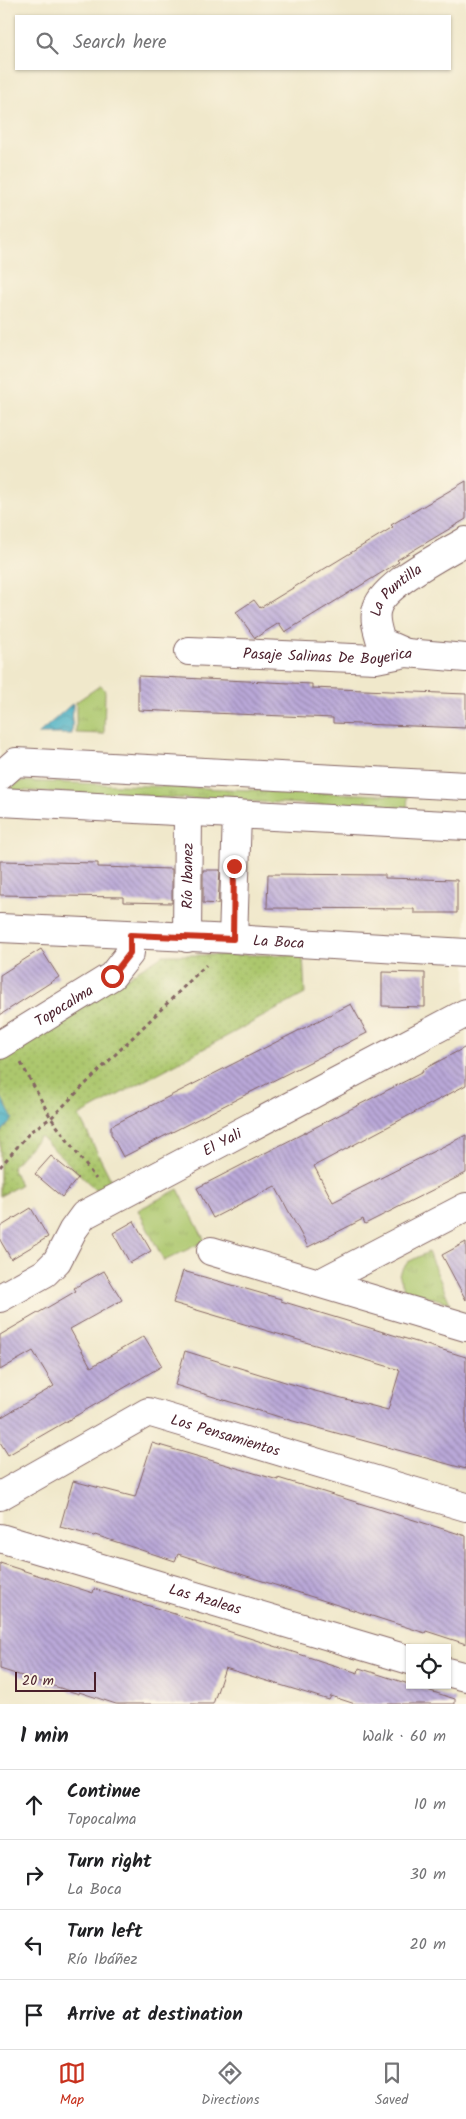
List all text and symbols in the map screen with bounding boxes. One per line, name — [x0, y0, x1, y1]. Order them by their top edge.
search box — [15, 15, 451, 70]
text: Search here — [73, 28, 167, 58]
icon: search — [33, 29, 61, 57]
street label: La Puntilla — [364, 558, 427, 618]
street label: Pasaje Salinas De Boyerica — [242, 642, 413, 672]
street label: Río Ibanez — [176, 842, 201, 909]
route end — [223, 855, 246, 878]
street label: La Boca — [252, 929, 305, 956]
route start — [101, 965, 124, 988]
street label: Topocalma — [30, 979, 98, 1034]
street label: El Yali — [199, 1122, 248, 1163]
street label: Los Pensamientos — [168, 1408, 283, 1464]
street label: Las Azaleas — [166, 1578, 244, 1622]
map controls — [406, 1644, 451, 1689]
button: locate — [406, 1644, 451, 1689]
scale bar — [15, 1669, 96, 1692]
text: 20 m — [22, 1670, 54, 1692]
text: 1 min — [20, 1720, 69, 1753]
text: Walk · 60 m — [362, 1724, 446, 1749]
text: Continue — [67, 1777, 140, 1807]
icon: ahead — [20, 1791, 48, 1819]
text: 10 m — [414, 1792, 446, 1817]
text: Topocalma — [67, 1807, 137, 1832]
text: Turn right — [67, 1847, 152, 1877]
icon: right — [20, 1861, 48, 1889]
text: 30 m — [410, 1862, 446, 1887]
text: La Boca — [67, 1877, 122, 1902]
text: Turn left — [67, 1917, 142, 1947]
icon: left — [20, 1931, 48, 1959]
text: 20 m — [410, 1932, 446, 1957]
text: Río Ibáñez — [67, 1947, 137, 1972]
text: Arrive at destination — [67, 2000, 243, 2030]
icon: arrive — [20, 2001, 48, 2029]
tab: Map — [58, 2059, 86, 2111]
tab: Directions — [201, 2059, 259, 2111]
tab: Saved — [375, 2059, 408, 2111]

